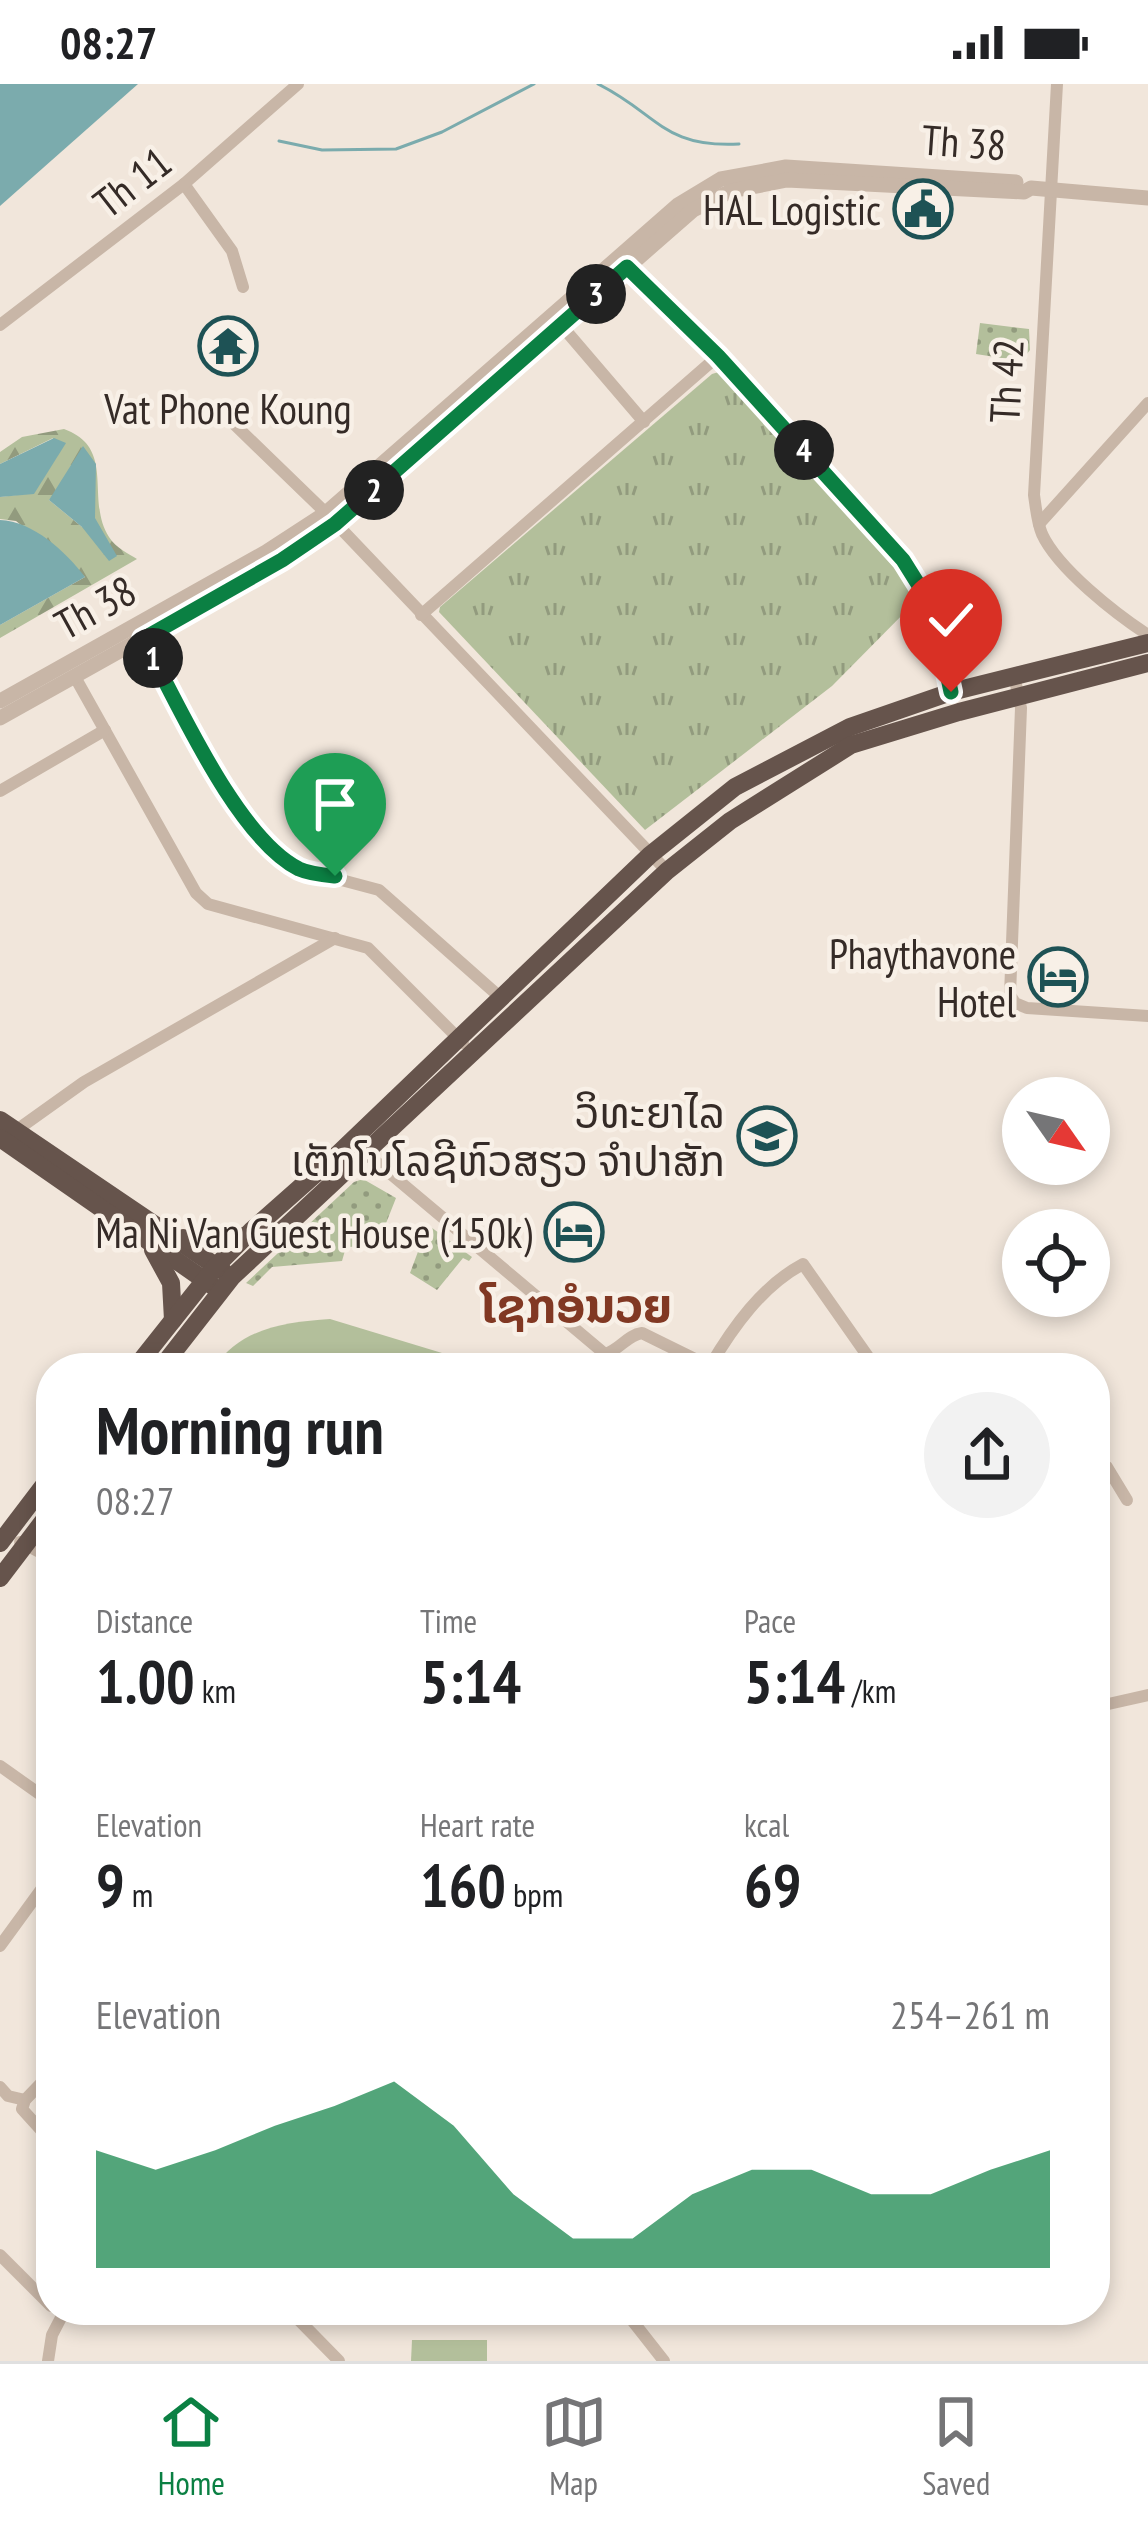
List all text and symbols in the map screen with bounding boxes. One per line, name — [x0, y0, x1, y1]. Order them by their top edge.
text: 08:27 — [60, 13, 157, 71]
street label: Th 38 — [920, 112, 1008, 172]
street label: Th 11 — [82, 134, 182, 230]
public building icon: HAL Logistic — [892, 178, 954, 240]
place label: HAL Logistic — [703, 182, 881, 237]
pin: 3 — [566, 264, 626, 324]
text: 3 — [588, 272, 604, 315]
temple icon: Vat Phone Koung — [197, 315, 259, 377]
street label: Th 42 — [976, 338, 1036, 424]
place label: Vat Phone Koung — [103, 381, 352, 436]
pin: 4 — [774, 420, 834, 480]
text: 4 — [796, 428, 812, 471]
pin: 2 — [344, 460, 404, 520]
text: 2 — [366, 468, 382, 511]
street label: Th 38 — [45, 563, 145, 651]
pin — [900, 569, 1002, 692]
icon: check — [918, 587, 984, 653]
pin: 1 — [123, 628, 183, 688]
text: 1 — [145, 636, 161, 679]
pin — [284, 753, 386, 876]
icon: arrive — [302, 771, 368, 837]
place label: Phaythavone Hotel — [829, 926, 1016, 1029]
hotel icon: Phaythavone Hotel — [1027, 946, 1089, 1008]
north arrow — [1002, 1077, 1110, 1185]
map controls — [1002, 1077, 1110, 1317]
place label: ວິທະຍາໄລ ເຕັກໂນໂລຊີຫົວສຽວ ຈຳປາສັກ — [291, 1085, 725, 1188]
school or university icon: ວິທະຍາໄລ ເຕັກໂນໂລຊີຫົວສຽວ ຈຳປາສັກ — [736, 1105, 798, 1167]
hotel icon: Ma Ni Van Guest House (150k) — [543, 1201, 605, 1263]
place label: Ma Ni Van Guest House (150k) — [95, 1205, 532, 1260]
button: locate — [1002, 1209, 1110, 1317]
district label: ໂຊກອໍນວຍ — [479, 1274, 672, 1336]
text: Morning run — [96, 1387, 384, 1472]
button: share — [924, 1392, 1050, 1518]
text: 08:27 — [96, 1475, 174, 1526]
text: Distance — [96, 1599, 193, 1642]
text: Time — [420, 1599, 477, 1642]
text: Pace — [744, 1599, 796, 1642]
text: 1.00 — [96, 1642, 195, 1720]
text: 5:14 — [420, 1642, 521, 1720]
text: 5:14 — [744, 1642, 845, 1720]
text: km — [195, 1669, 236, 1712]
text: /km — [845, 1669, 896, 1712]
text: Elevation — [96, 1803, 202, 1846]
text: Heart rate — [420, 1803, 535, 1846]
text: kcal — [744, 1803, 789, 1846]
text: 9 — [96, 1846, 125, 1924]
text: 160 — [420, 1846, 506, 1924]
text: 69 — [744, 1846, 801, 1924]
text: m — [125, 1873, 153, 1916]
text: bpm — [506, 1873, 563, 1916]
text: Elevation — [96, 1989, 221, 2040]
text: 254–261 m — [890, 1989, 1050, 2040]
tab: Home — [158, 2389, 225, 2504]
tab: Map — [541, 2389, 607, 2504]
tab: Saved — [922, 2389, 990, 2504]

